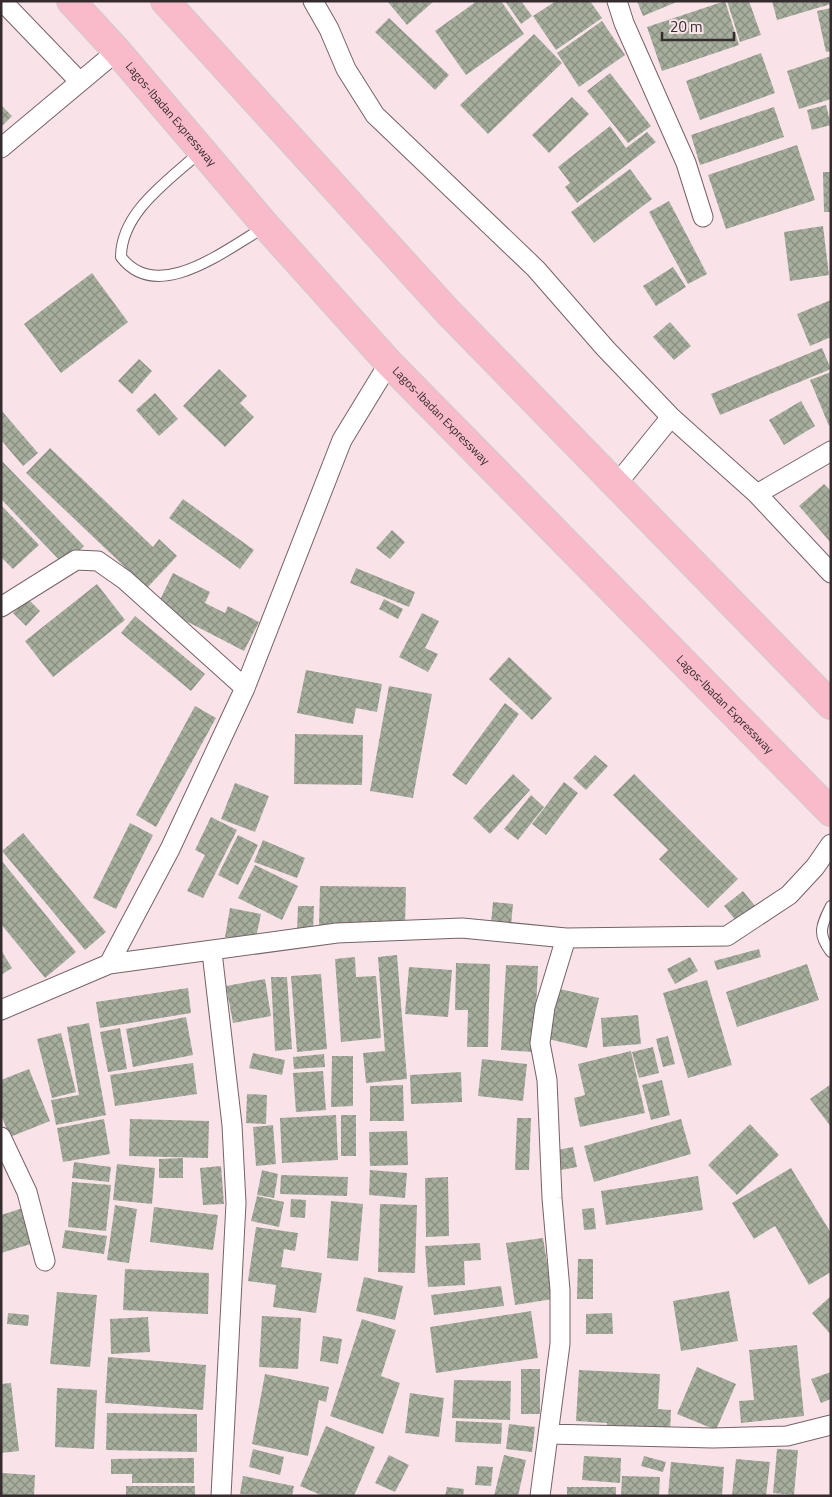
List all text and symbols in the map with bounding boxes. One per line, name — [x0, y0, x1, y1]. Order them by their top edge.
scale bar — [662, 10, 734, 42]
text: 20 m — [670, 15, 703, 38]
street label: Lagos-Ibadan Expressway — [121, 57, 221, 171]
street label: Lagos-Ibadan Expressway — [388, 362, 495, 469]
street label: Lagos-Ibadan Expressway — [672, 650, 779, 758]

